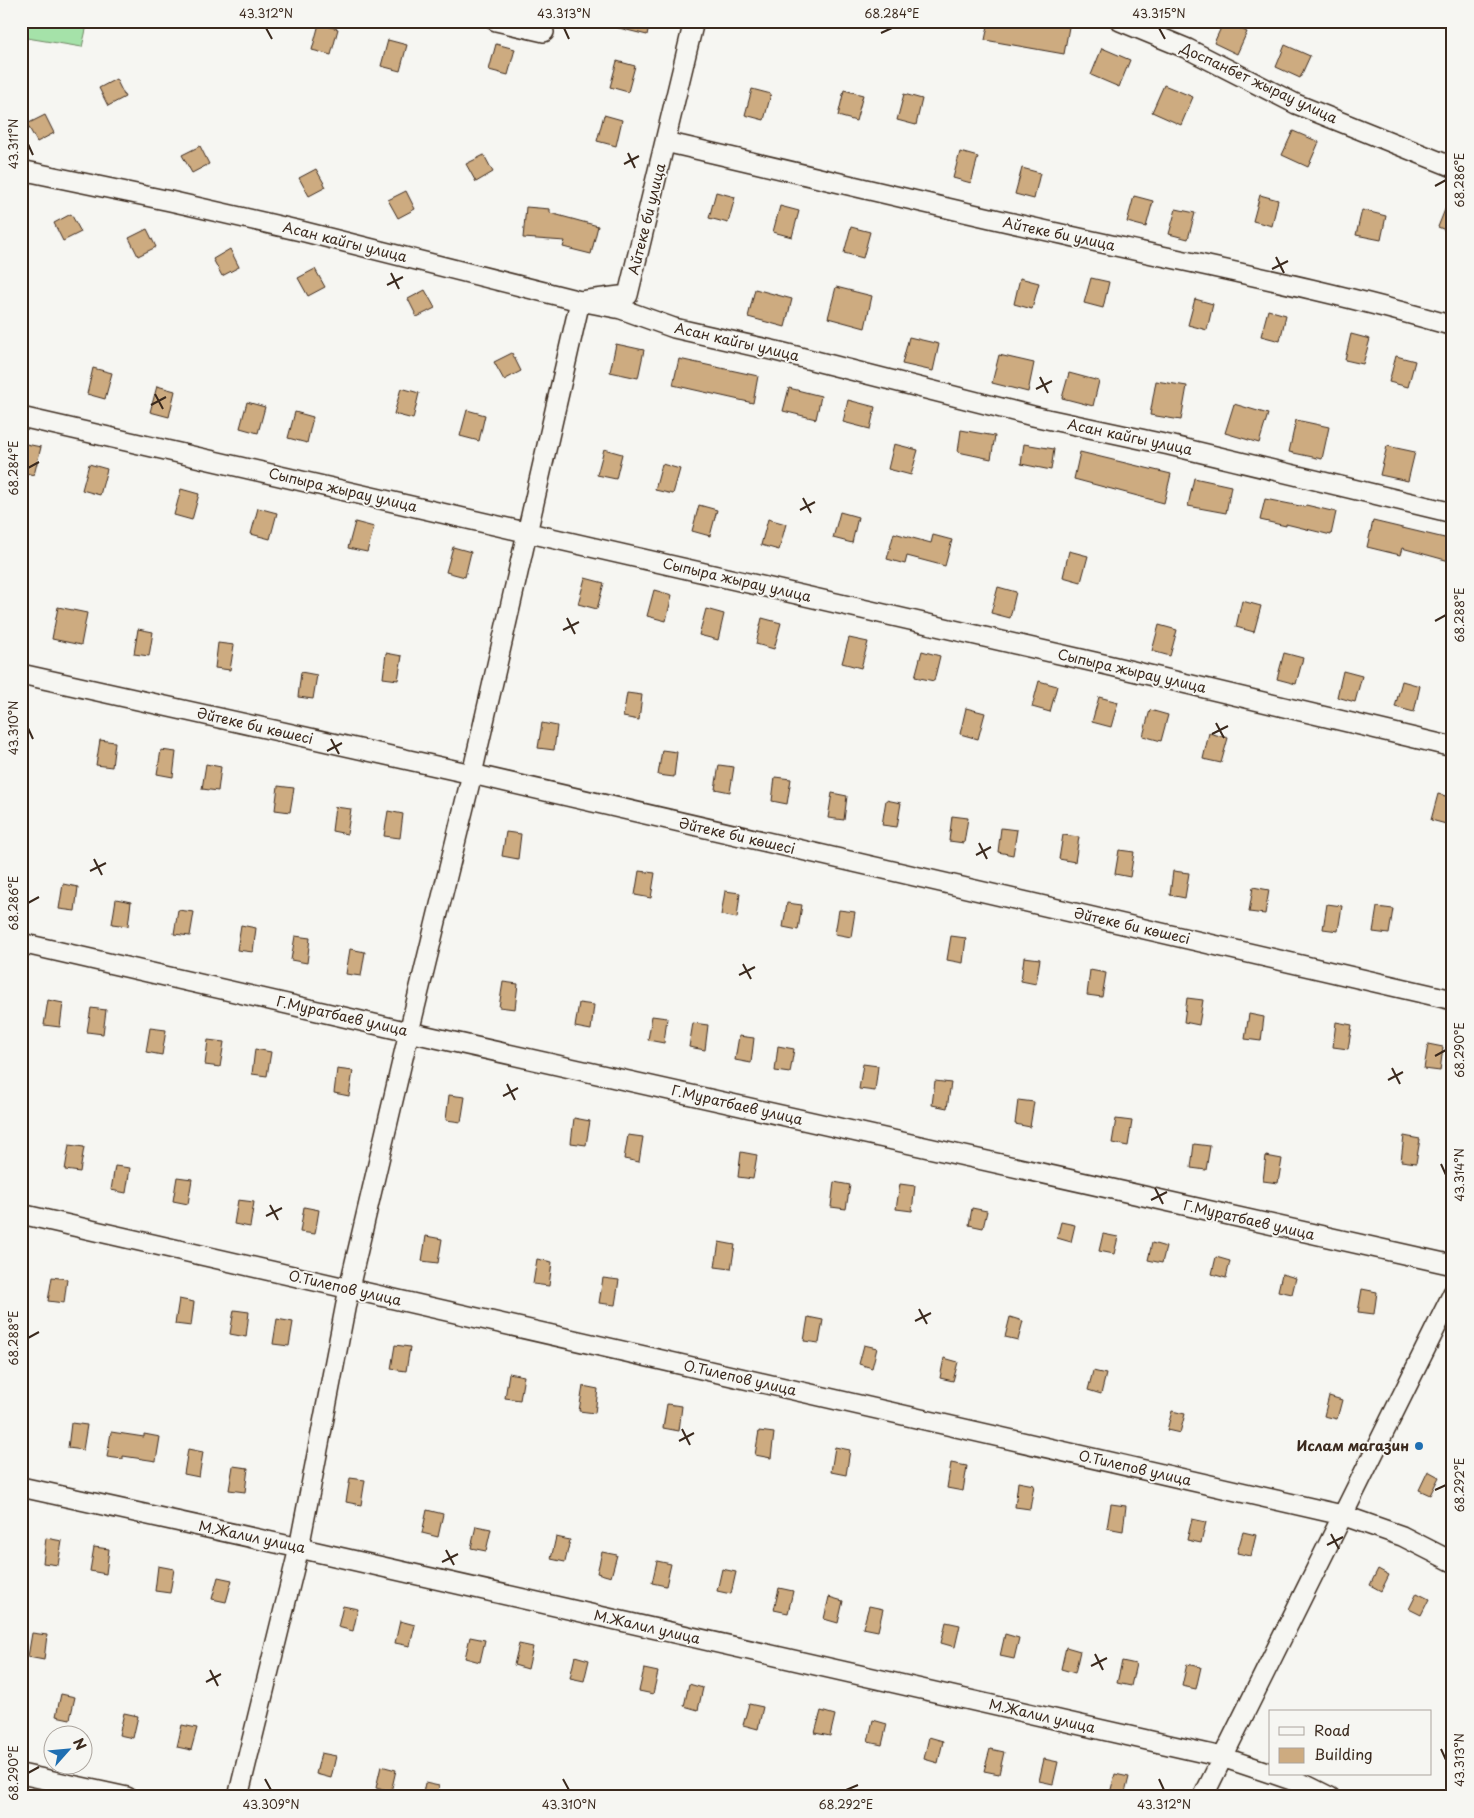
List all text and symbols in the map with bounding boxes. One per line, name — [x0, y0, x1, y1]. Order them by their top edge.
text: 43.312°N — [239, 4, 293, 22]
text: 43.313°N — [537, 4, 591, 22]
text: 68.284°E — [864, 4, 920, 22]
text: 43.315°N — [1132, 4, 1186, 22]
street label: Доспанбет жырау улица — [1177, 37, 1341, 128]
text: 43.311°N — [4, 119, 22, 169]
text: 68.286°E — [1450, 153, 1468, 207]
street label: Айтеке би улица — [622, 161, 671, 277]
street label: Айтеке би улица — [1001, 211, 1117, 256]
street label: Асан кайгы улица — [281, 216, 410, 267]
street label: Асан кайгы улица — [673, 317, 802, 366]
street label: Асан кайгы улица — [1066, 413, 1195, 460]
text: 68.284°E — [4, 440, 22, 496]
street label: Сыпыра жырау улица — [267, 462, 420, 517]
street label: Сыпыра жырау улица — [661, 552, 814, 607]
text: 68.288°E — [1450, 587, 1468, 643]
street label: Сыпыра жырау улица — [1056, 643, 1209, 698]
text: 43.310°N — [4, 701, 22, 755]
street label: Әйтеке би көшесі — [195, 702, 315, 749]
street label: Әйтеке би көшесі — [677, 812, 797, 859]
text: 68.286°E — [4, 876, 22, 930]
street label: Әйтеке би көшесі — [1072, 902, 1192, 949]
street label: Г.Муратбаев улица — [274, 990, 410, 1041]
text: 68.290°E — [1450, 1022, 1468, 1078]
street label: Г.Муратбаев улица — [669, 1079, 805, 1130]
text: 43.314°N — [1450, 1148, 1468, 1202]
street label: Г.Муратбаев улица — [1181, 1194, 1317, 1245]
street label: О.Тилепов улица — [287, 1264, 404, 1311]
text: 68.288°E — [4, 1310, 22, 1366]
street label: О.Тилепов улица — [682, 1354, 799, 1401]
place label: Ислам магазин — [1297, 1435, 1409, 1456]
marker: Ислам магазин — [1413, 1440, 1425, 1452]
street label: О.Тилепов улица — [1077, 1444, 1194, 1491]
text: 68.292°E — [1450, 1458, 1468, 1512]
street label: М.Жалил улица — [197, 1515, 308, 1558]
street label: М.Жалил улица — [592, 1604, 703, 1649]
street label: М.Жалил улица — [987, 1693, 1098, 1738]
legend — [1269, 1710, 1432, 1776]
text: Road — [1314, 1718, 1350, 1741]
north arrow — [42, 1726, 92, 1776]
text: 43.313°N — [1450, 1733, 1468, 1787]
text: N — [68, 1734, 92, 1754]
text: Building — [1314, 1742, 1373, 1765]
text: 68.290°E — [4, 1745, 22, 1801]
text: 43.309°N — [242, 1795, 300, 1813]
text: 43.310°N — [542, 1795, 596, 1813]
text: 68.292°E — [819, 1795, 873, 1813]
text: 43.312°N — [1137, 1795, 1191, 1813]

